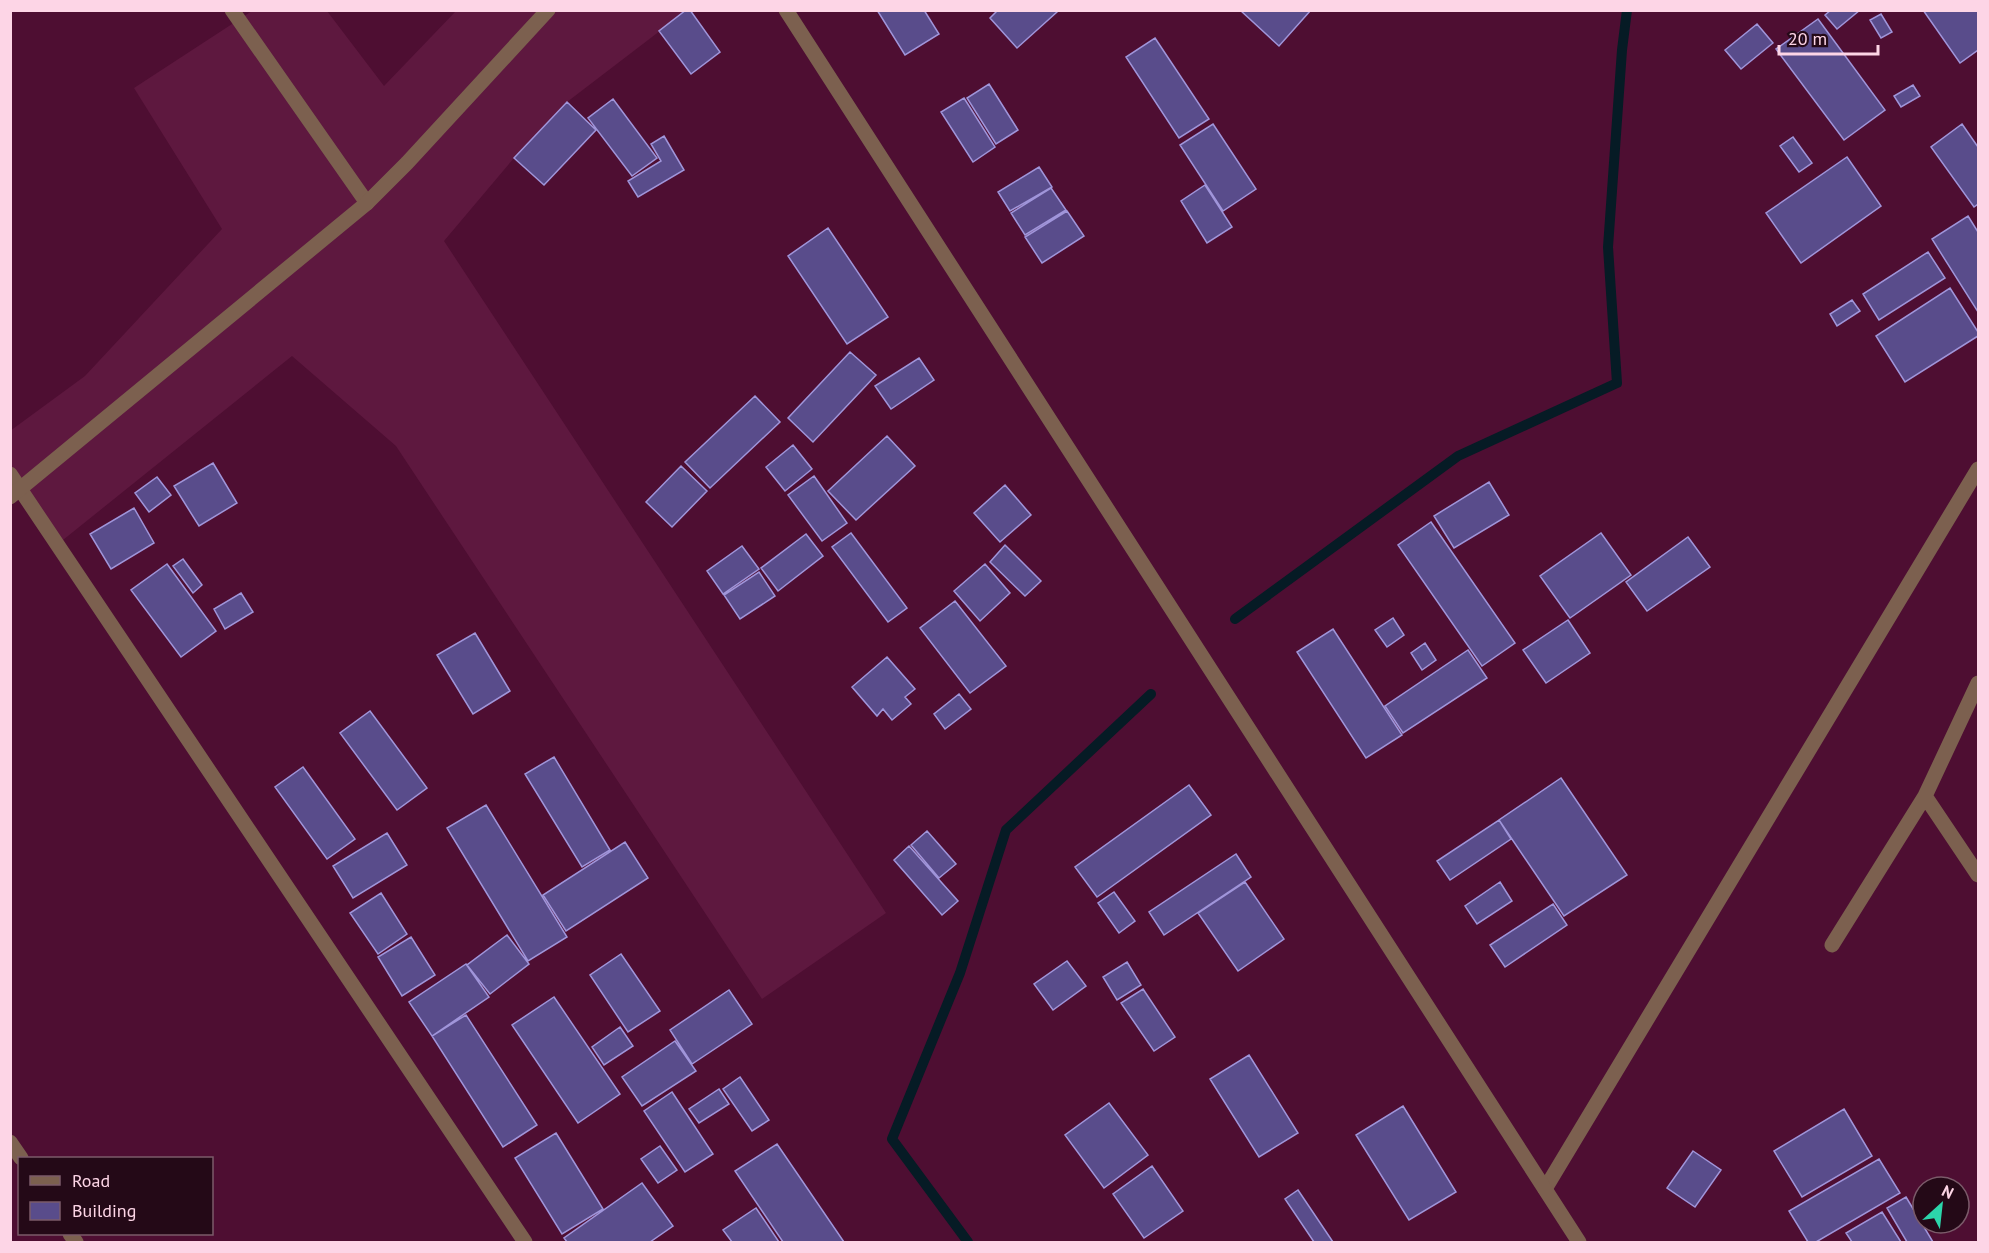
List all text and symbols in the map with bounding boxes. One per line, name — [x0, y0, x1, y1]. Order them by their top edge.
scale bar — [1779, 18, 1878, 56]
text: 20 m — [1788, 27, 1827, 50]
legend — [18, 1157, 213, 1235]
text: Road — [72, 1169, 110, 1192]
north arrow — [1911, 1175, 1971, 1235]
text: N — [1939, 1180, 1957, 1203]
text: Building — [72, 1199, 136, 1222]

